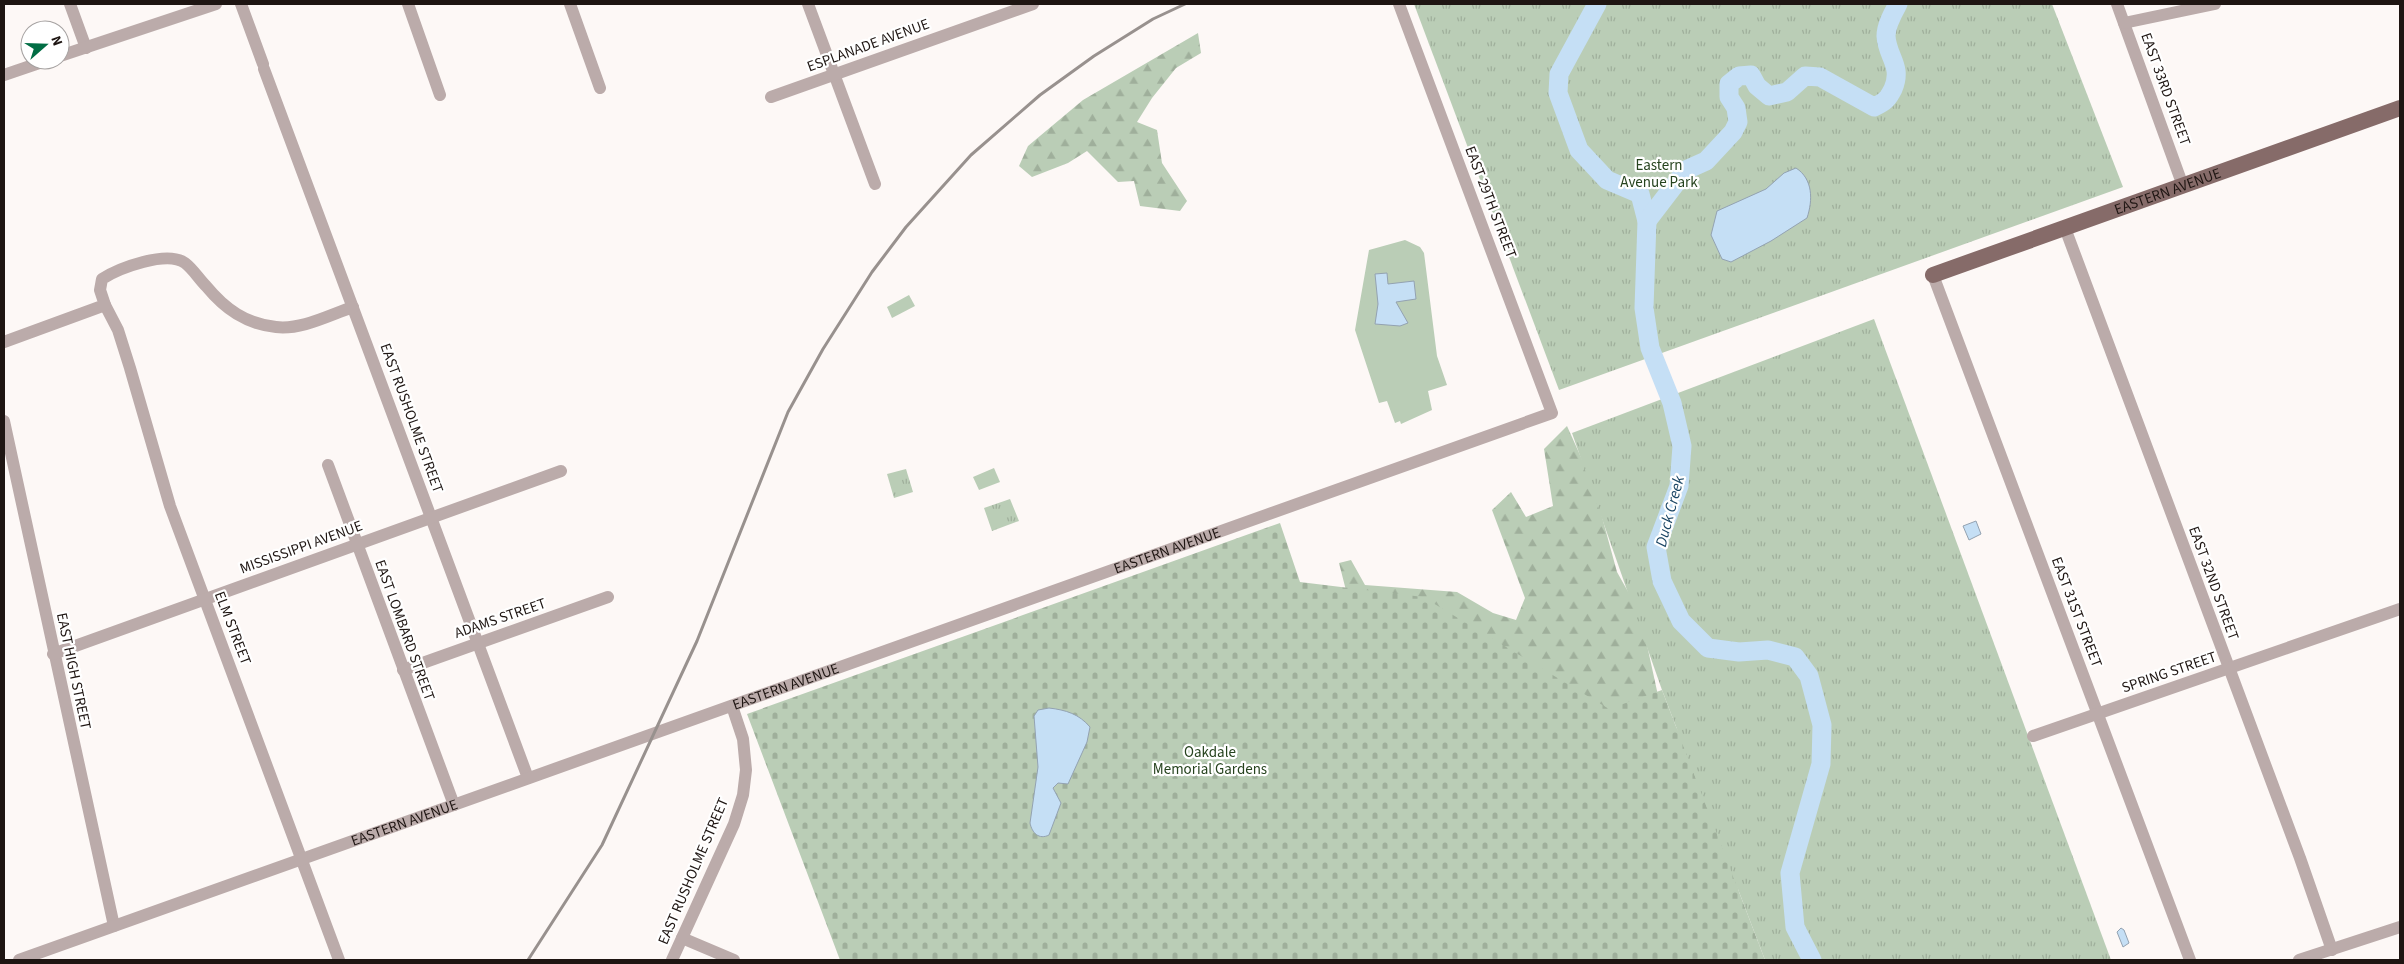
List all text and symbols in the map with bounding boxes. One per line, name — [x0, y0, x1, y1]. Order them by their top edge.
street label: ESPLANADE AVENUE — [804, 14, 932, 77]
north arrow — [20, 20, 70, 70]
street label: EAST 33RD STREET — [2135, 30, 2196, 148]
text: N — [45, 33, 67, 49]
street label: EAST 29TH STREET — [1459, 143, 1522, 261]
park label: Eastern Avenue Park — [1620, 155, 1698, 193]
street label: EASTERN AVENUE — [2111, 163, 2224, 220]
street label: EAST RUSHOLME STREET — [375, 340, 448, 496]
water label: Duck Creek — [1650, 473, 1690, 549]
street label: MISSISSIPPI AVENUE — [237, 515, 366, 579]
street label: EASTERN AVENUE — [1111, 522, 1224, 580]
street label: EAST 32ND STREET — [2183, 523, 2244, 643]
street label: EAST 31ST STREET — [2046, 554, 2107, 670]
street label: EAST LOMBARD STREET — [369, 557, 440, 704]
street label: ELM STREET — [209, 588, 256, 668]
street label: ADAMS STREET — [452, 593, 549, 644]
street label: EAST HIGH STREET — [51, 611, 96, 731]
street label: SPRING STREET — [2119, 646, 2219, 699]
street label: EASTERN AVENUE — [730, 658, 842, 716]
park label: Oakdale Memorial Gardens — [1153, 742, 1267, 780]
street label: EASTERN AVENUE — [348, 794, 461, 852]
street label: EAST RUSHOLME STREET — [653, 794, 734, 948]

